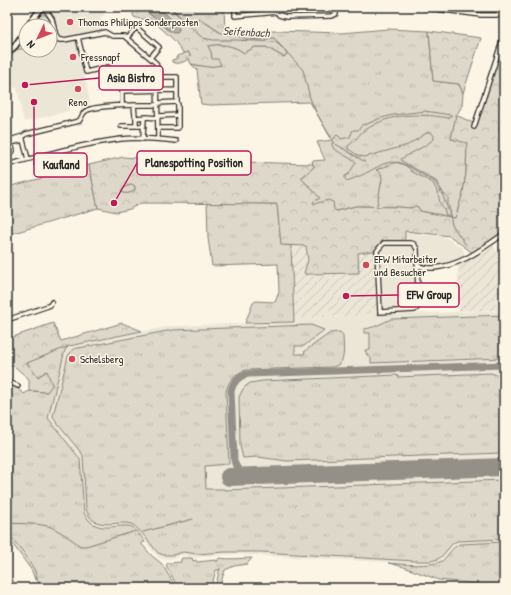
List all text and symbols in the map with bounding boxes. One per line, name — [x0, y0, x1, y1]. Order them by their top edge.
place label: Thomas Philipps Sonderposten — [78, 15, 199, 29]
marker: Thomas Philipps Sonderposten — [65, 17, 75, 27]
north arrow — [18, 18, 58, 58]
water label: Seifenbach — [222, 22, 271, 41]
text: N — [23, 38, 38, 52]
place label: Fressnapf — [80, 50, 120, 64]
marker: Fressnapf — [68, 52, 78, 62]
callout: Asia Bistro — [99, 66, 163, 90]
text: Asia Bistro — [107, 69, 155, 86]
marker: Reno — [73, 84, 83, 94]
place label: Reno — [69, 95, 88, 109]
callout: Planespotting Position — [137, 151, 251, 175]
callout: Kaufland — [34, 153, 87, 177]
text: Planespotting Position — [145, 154, 244, 172]
text: Kaufland — [43, 156, 80, 173]
place label: EFW Mitarbeiter und Besucher — [374, 252, 438, 279]
marker: EFW Mitarbeiter und Besucher — [361, 260, 371, 270]
callout: EFW Group — [398, 283, 459, 307]
text: EFW Group — [406, 286, 452, 304]
place label: Schelsberg — [80, 352, 124, 366]
marker: Schelsberg — [67, 354, 77, 364]

